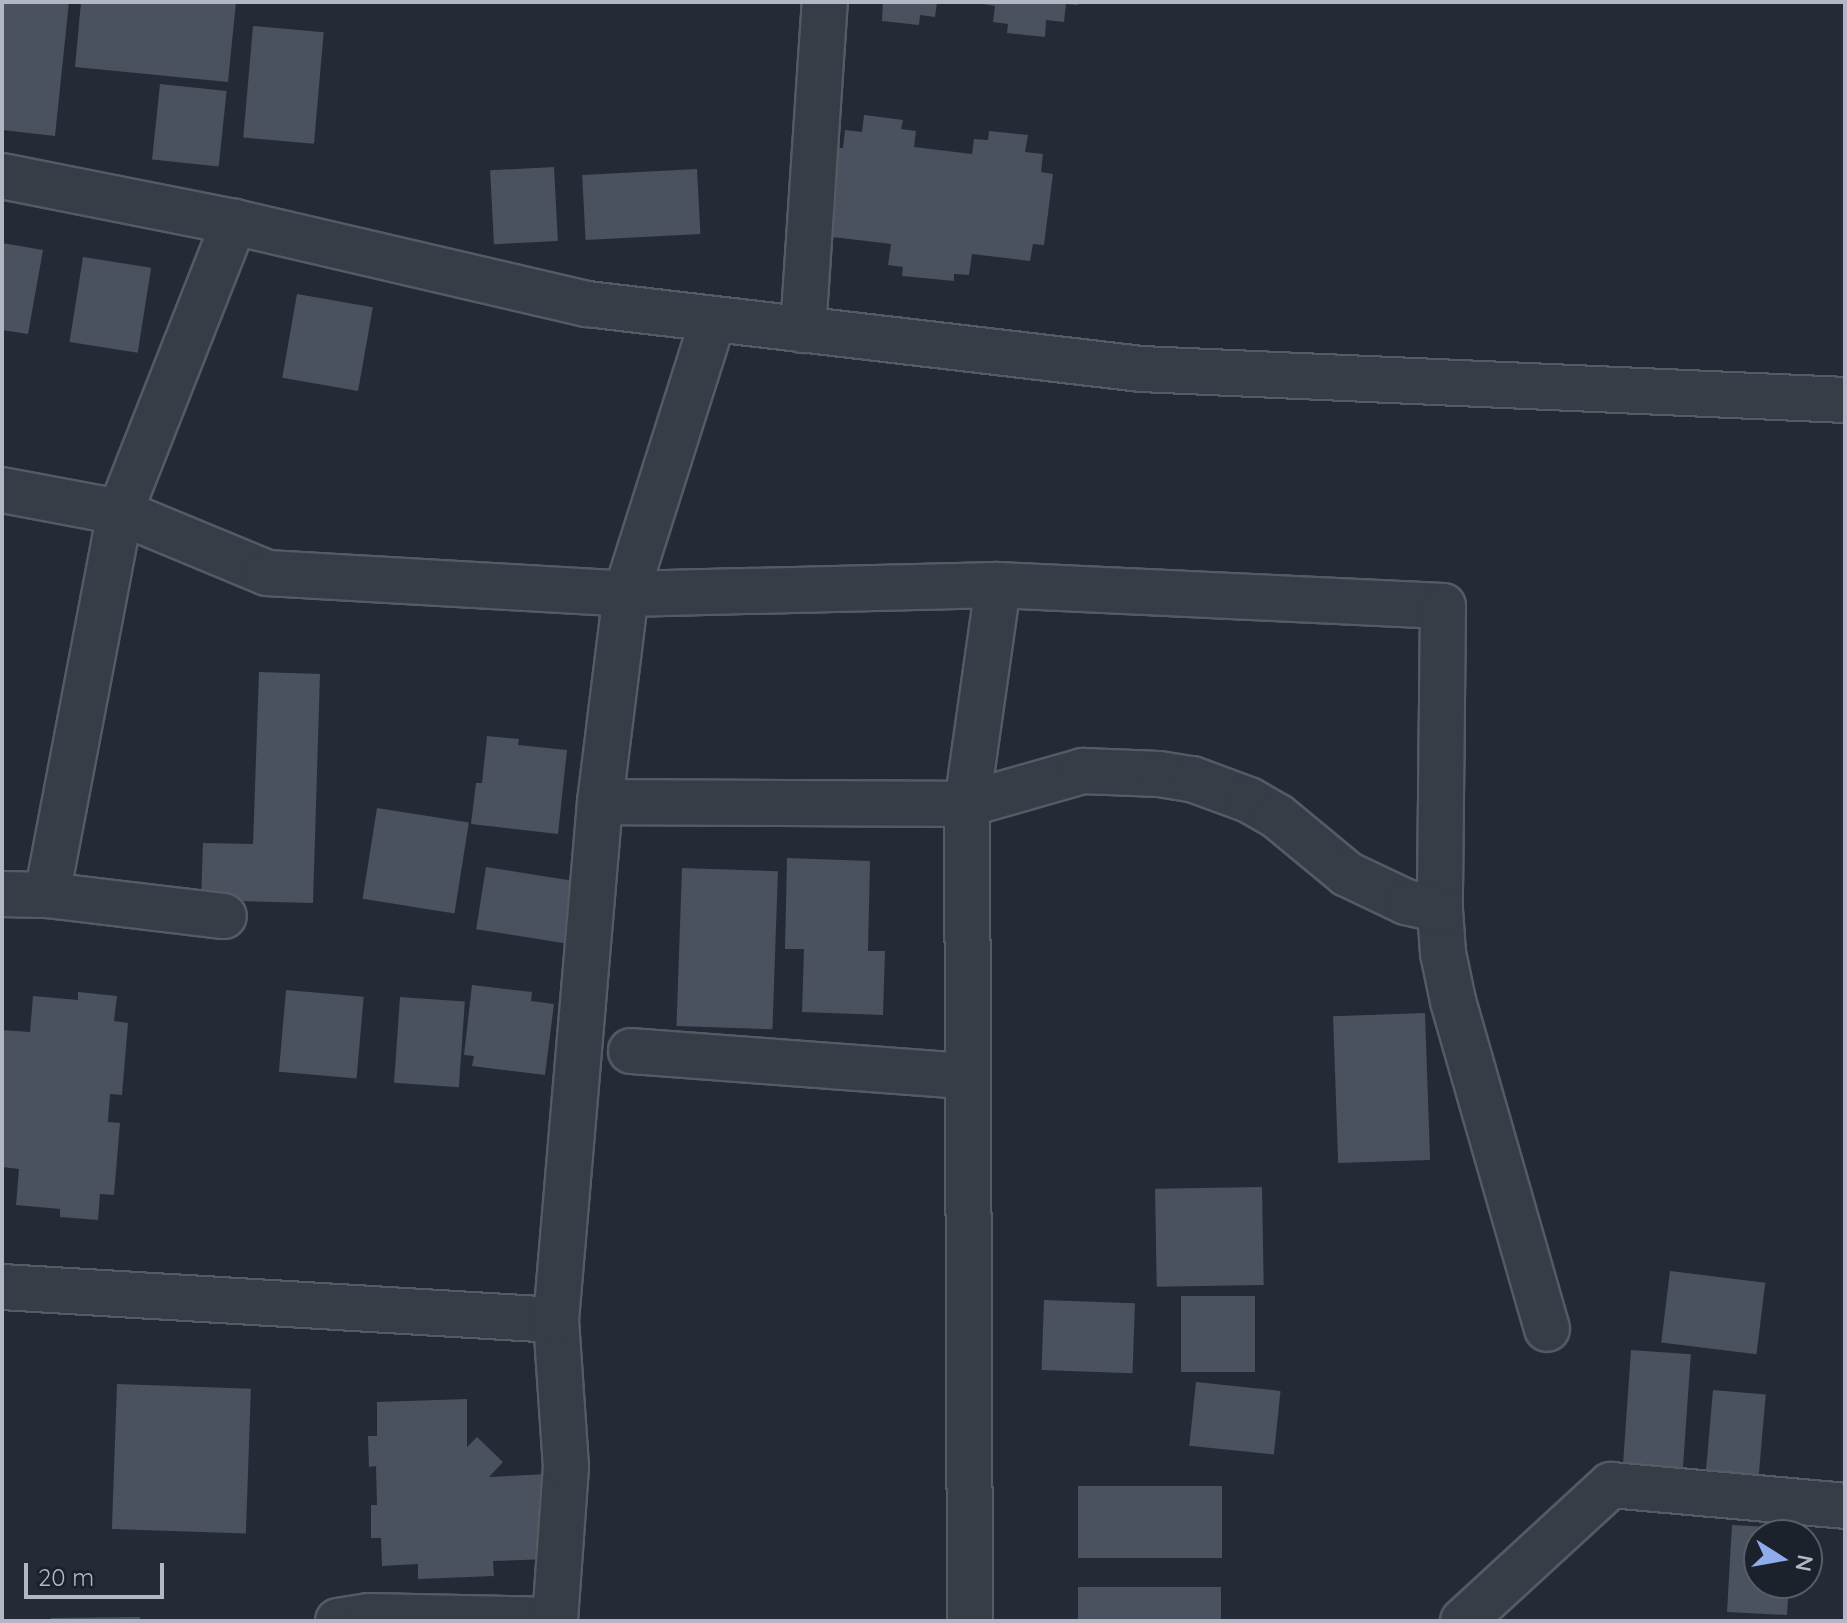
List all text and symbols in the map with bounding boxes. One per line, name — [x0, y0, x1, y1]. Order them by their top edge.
north arrow — [1743, 1519, 1823, 1599]
scale bar — [28, 1547, 168, 1597]
text: N — [1789, 1553, 1820, 1574]
text: 20 m — [38, 1562, 94, 1592]

